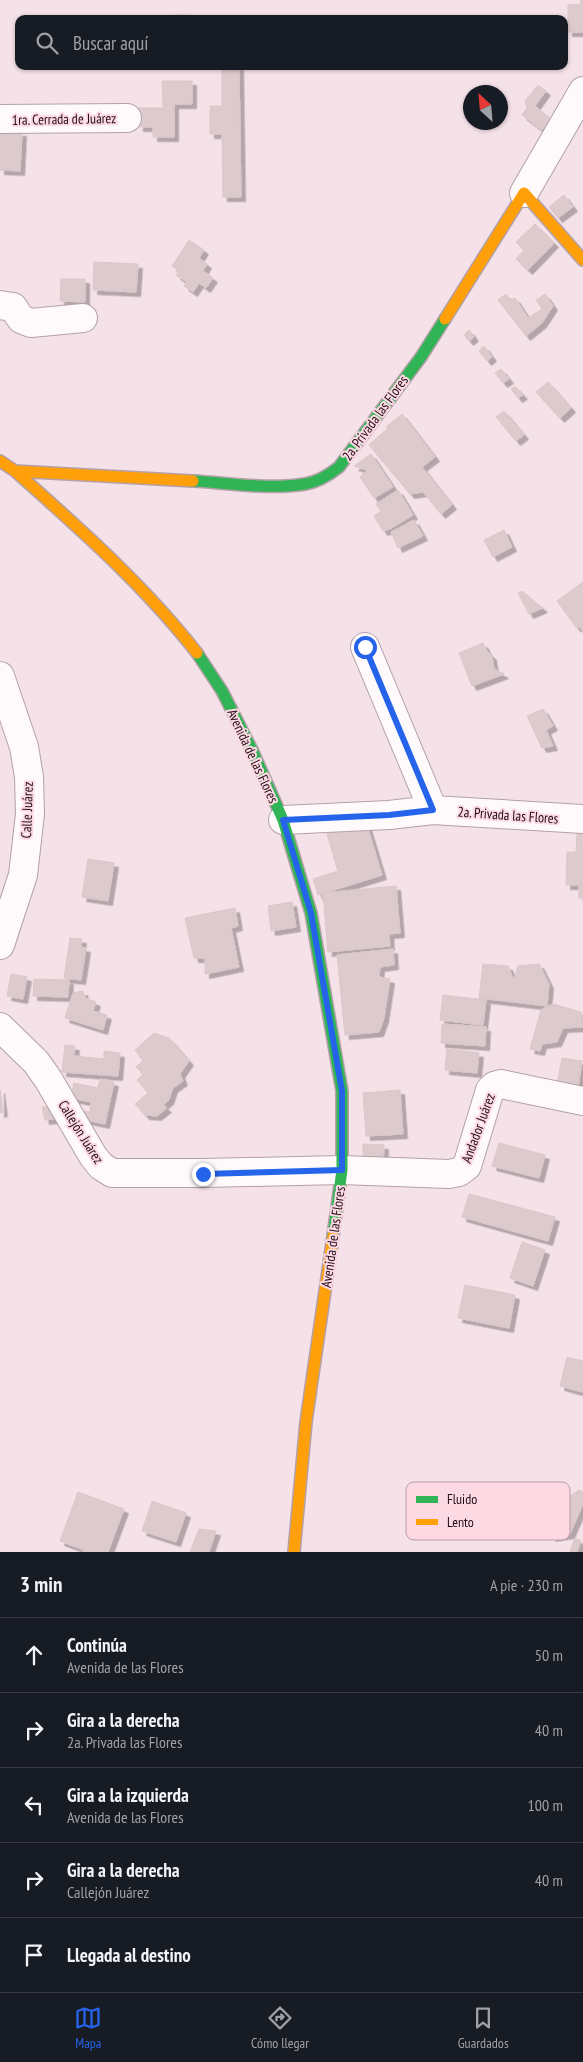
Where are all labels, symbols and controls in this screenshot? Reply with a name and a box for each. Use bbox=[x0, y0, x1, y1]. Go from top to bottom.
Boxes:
search box bbox=[15, 15, 568, 70]
icon: search bbox=[33, 29, 61, 57]
text: Buscar aquí bbox=[73, 31, 148, 55]
north arrow bbox=[463, 85, 508, 130]
street label: 1ra. Cerrada de Juárez bbox=[12, 109, 116, 129]
street label: 2a. Privada las Flores bbox=[338, 372, 412, 464]
route start bbox=[354, 636, 377, 659]
street label: Avenida de las Flores bbox=[223, 706, 283, 806]
street label: Calle Juárez bbox=[17, 781, 37, 839]
street label: 2a. Privada las Flores bbox=[457, 803, 559, 828]
street label: Andador Juárez bbox=[457, 1091, 499, 1165]
street label: Callejón Juárez bbox=[54, 1097, 108, 1167]
route end bbox=[192, 1163, 215, 1186]
street label: Avenida de las Flores bbox=[317, 1185, 349, 1289]
legend bbox=[406, 1482, 570, 1540]
text: Fluido bbox=[447, 1490, 477, 1508]
text: Lento bbox=[447, 1513, 474, 1531]
text: 3 min bbox=[20, 1571, 62, 1598]
text: A pie · 230 m bbox=[490, 1575, 563, 1595]
text: Continúa bbox=[67, 1633, 127, 1657]
icon: ahead bbox=[20, 1641, 48, 1669]
text: 50 m bbox=[535, 1645, 563, 1665]
text: Avenida de las Flores bbox=[67, 1657, 184, 1677]
text: Gira a la derecha bbox=[67, 1708, 180, 1732]
icon: right bbox=[20, 1716, 48, 1744]
text: 40 m bbox=[535, 1720, 563, 1740]
text: 2a. Privada las Flores bbox=[67, 1732, 182, 1752]
text: Gira a la izquierda bbox=[67, 1783, 189, 1807]
icon: left bbox=[20, 1791, 48, 1819]
text: 100 m bbox=[528, 1795, 563, 1815]
text: Avenida de las Flores bbox=[67, 1807, 184, 1827]
text: Gira a la derecha bbox=[67, 1858, 180, 1882]
icon: right bbox=[20, 1866, 48, 1894]
text: 40 m bbox=[535, 1870, 563, 1890]
text: Callejón Juárez bbox=[67, 1882, 149, 1902]
icon: arrive bbox=[20, 1941, 48, 1969]
text: Llegada al destino bbox=[67, 1943, 191, 1967]
tab: Mapa bbox=[74, 2004, 102, 2052]
tab: Cómo llegar bbox=[251, 2004, 309, 2052]
tab: Guardados bbox=[458, 2004, 509, 2052]

